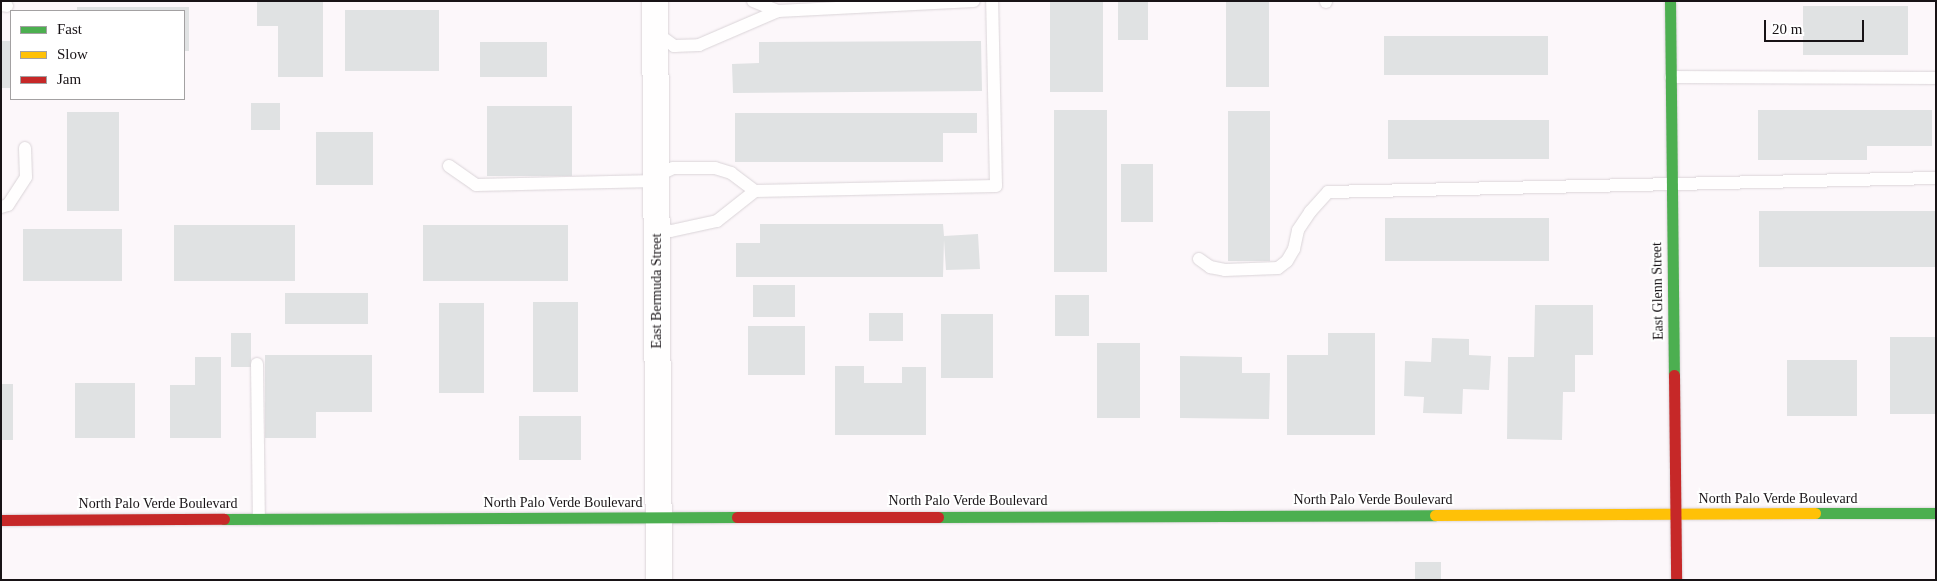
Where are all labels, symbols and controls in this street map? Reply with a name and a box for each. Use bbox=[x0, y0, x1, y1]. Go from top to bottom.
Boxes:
legend bbox=[10, 10, 185, 100]
scale bar bbox=[1767, 10, 1867, 42]
text: Fast bbox=[57, 21, 82, 37]
text: 20 m bbox=[1772, 21, 1802, 37]
text: Slow bbox=[57, 46, 88, 62]
text: Jam bbox=[57, 71, 81, 87]
street label: East Bermuda Street bbox=[649, 233, 665, 349]
street label: East Glenn Street bbox=[1649, 242, 1667, 340]
street label: North Palo Verde Boulevard bbox=[1698, 491, 1858, 507]
street label: North Palo Verde Boulevard bbox=[1293, 492, 1453, 508]
street label: North Palo Verde Boulevard bbox=[888, 493, 1048, 509]
street label: North Palo Verde Boulevard bbox=[483, 495, 643, 511]
street label: North Palo Verde Boulevard bbox=[78, 496, 238, 512]

